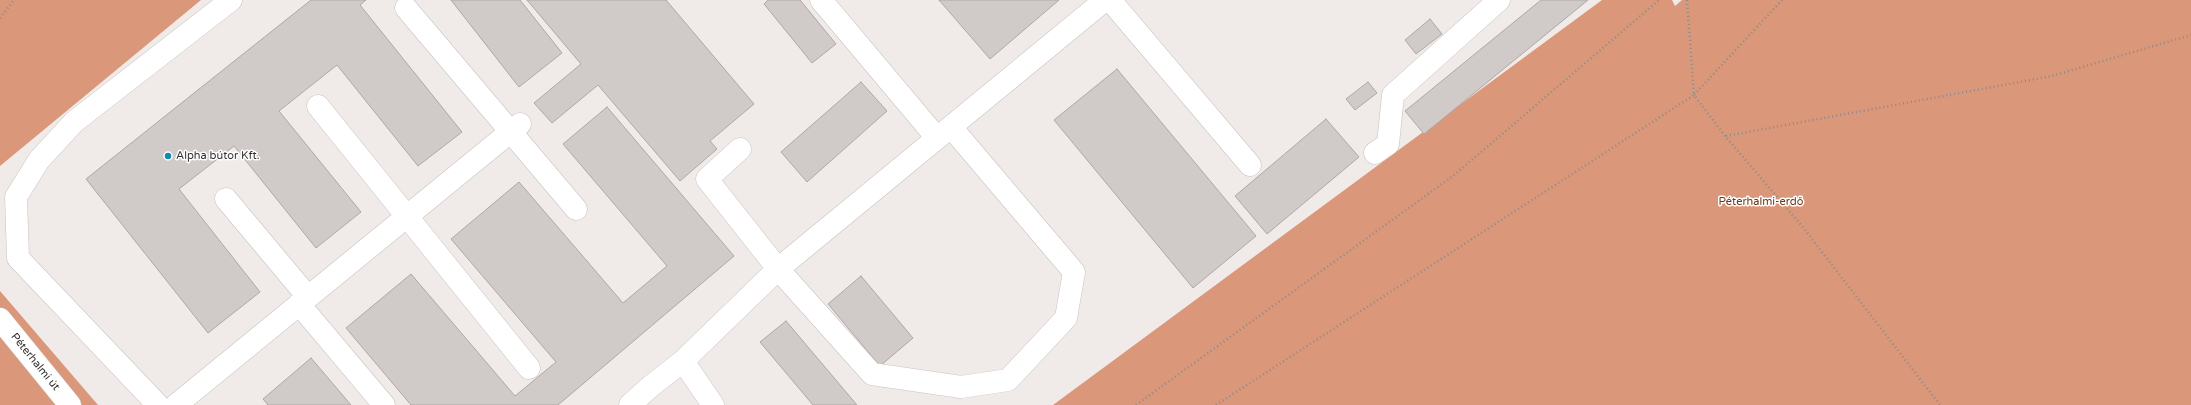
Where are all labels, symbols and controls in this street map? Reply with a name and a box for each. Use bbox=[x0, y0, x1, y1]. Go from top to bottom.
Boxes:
place label: Alpha bútor Kft. bbox=[176, 149, 260, 163]
marker: Alpha bútor Kft. bbox=[163, 151, 173, 161]
park label: Péterhalmi-erdő bbox=[1719, 195, 1803, 209]
street label: Péterhalmi út bbox=[8, 331, 62, 393]

